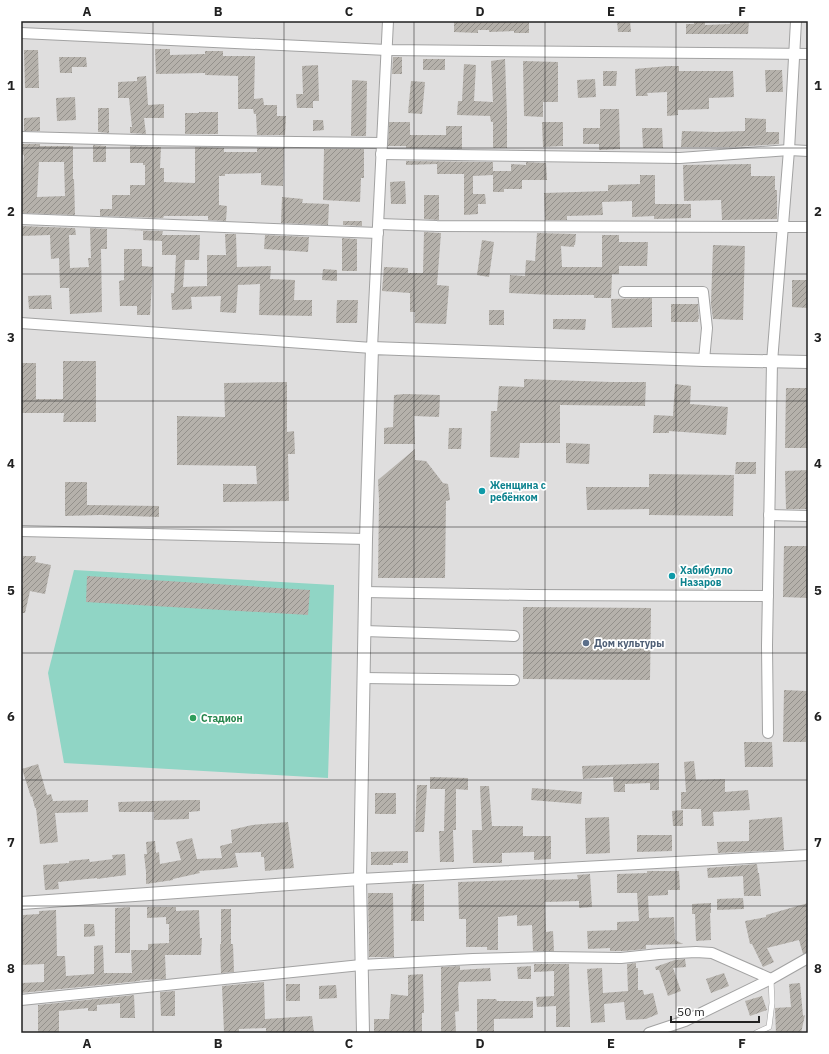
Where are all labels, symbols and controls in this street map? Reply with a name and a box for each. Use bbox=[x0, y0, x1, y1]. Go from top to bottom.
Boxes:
text: A bbox=[83, 3, 92, 20]
text: B bbox=[214, 3, 223, 20]
text: C bbox=[345, 3, 354, 20]
text: D bbox=[475, 3, 485, 20]
text: E bbox=[607, 3, 615, 20]
text: F bbox=[738, 3, 746, 20]
text: 1 bbox=[7, 77, 15, 94]
text: 1 bbox=[814, 77, 822, 94]
text: 2 bbox=[7, 203, 15, 220]
text: 2 bbox=[814, 203, 822, 220]
text: 3 bbox=[7, 329, 15, 346]
text: 3 bbox=[814, 329, 822, 346]
text: 4 bbox=[7, 455, 15, 472]
text: 4 bbox=[814, 455, 822, 472]
place label: Женщина с ребёнком bbox=[490, 479, 546, 504]
marker: Женщина с ребёнком bbox=[477, 486, 487, 496]
place label: Хабибулло Назаров bbox=[680, 564, 733, 589]
marker: Хабибулло Назаров bbox=[667, 571, 677, 581]
text: 5 bbox=[7, 582, 15, 599]
text: 5 bbox=[814, 582, 822, 599]
place label: Дом культуры bbox=[594, 637, 664, 650]
marker: Дом культуры bbox=[581, 638, 591, 648]
text: 6 bbox=[7, 708, 15, 725]
text: 6 bbox=[814, 708, 822, 725]
place label: Стадион bbox=[201, 712, 243, 725]
marker: Стадион bbox=[188, 713, 198, 723]
text: 7 bbox=[7, 834, 15, 851]
text: 7 bbox=[814, 834, 822, 851]
text: 8 bbox=[7, 960, 15, 977]
text: 8 bbox=[814, 960, 822, 977]
scale bar bbox=[671, 998, 759, 1024]
text: 50 m bbox=[677, 1004, 705, 1019]
text: A bbox=[83, 1035, 92, 1052]
text: B bbox=[214, 1035, 223, 1052]
text: C bbox=[345, 1035, 354, 1052]
text: D bbox=[475, 1035, 485, 1052]
text: E bbox=[607, 1035, 615, 1052]
text: F bbox=[738, 1035, 746, 1052]

